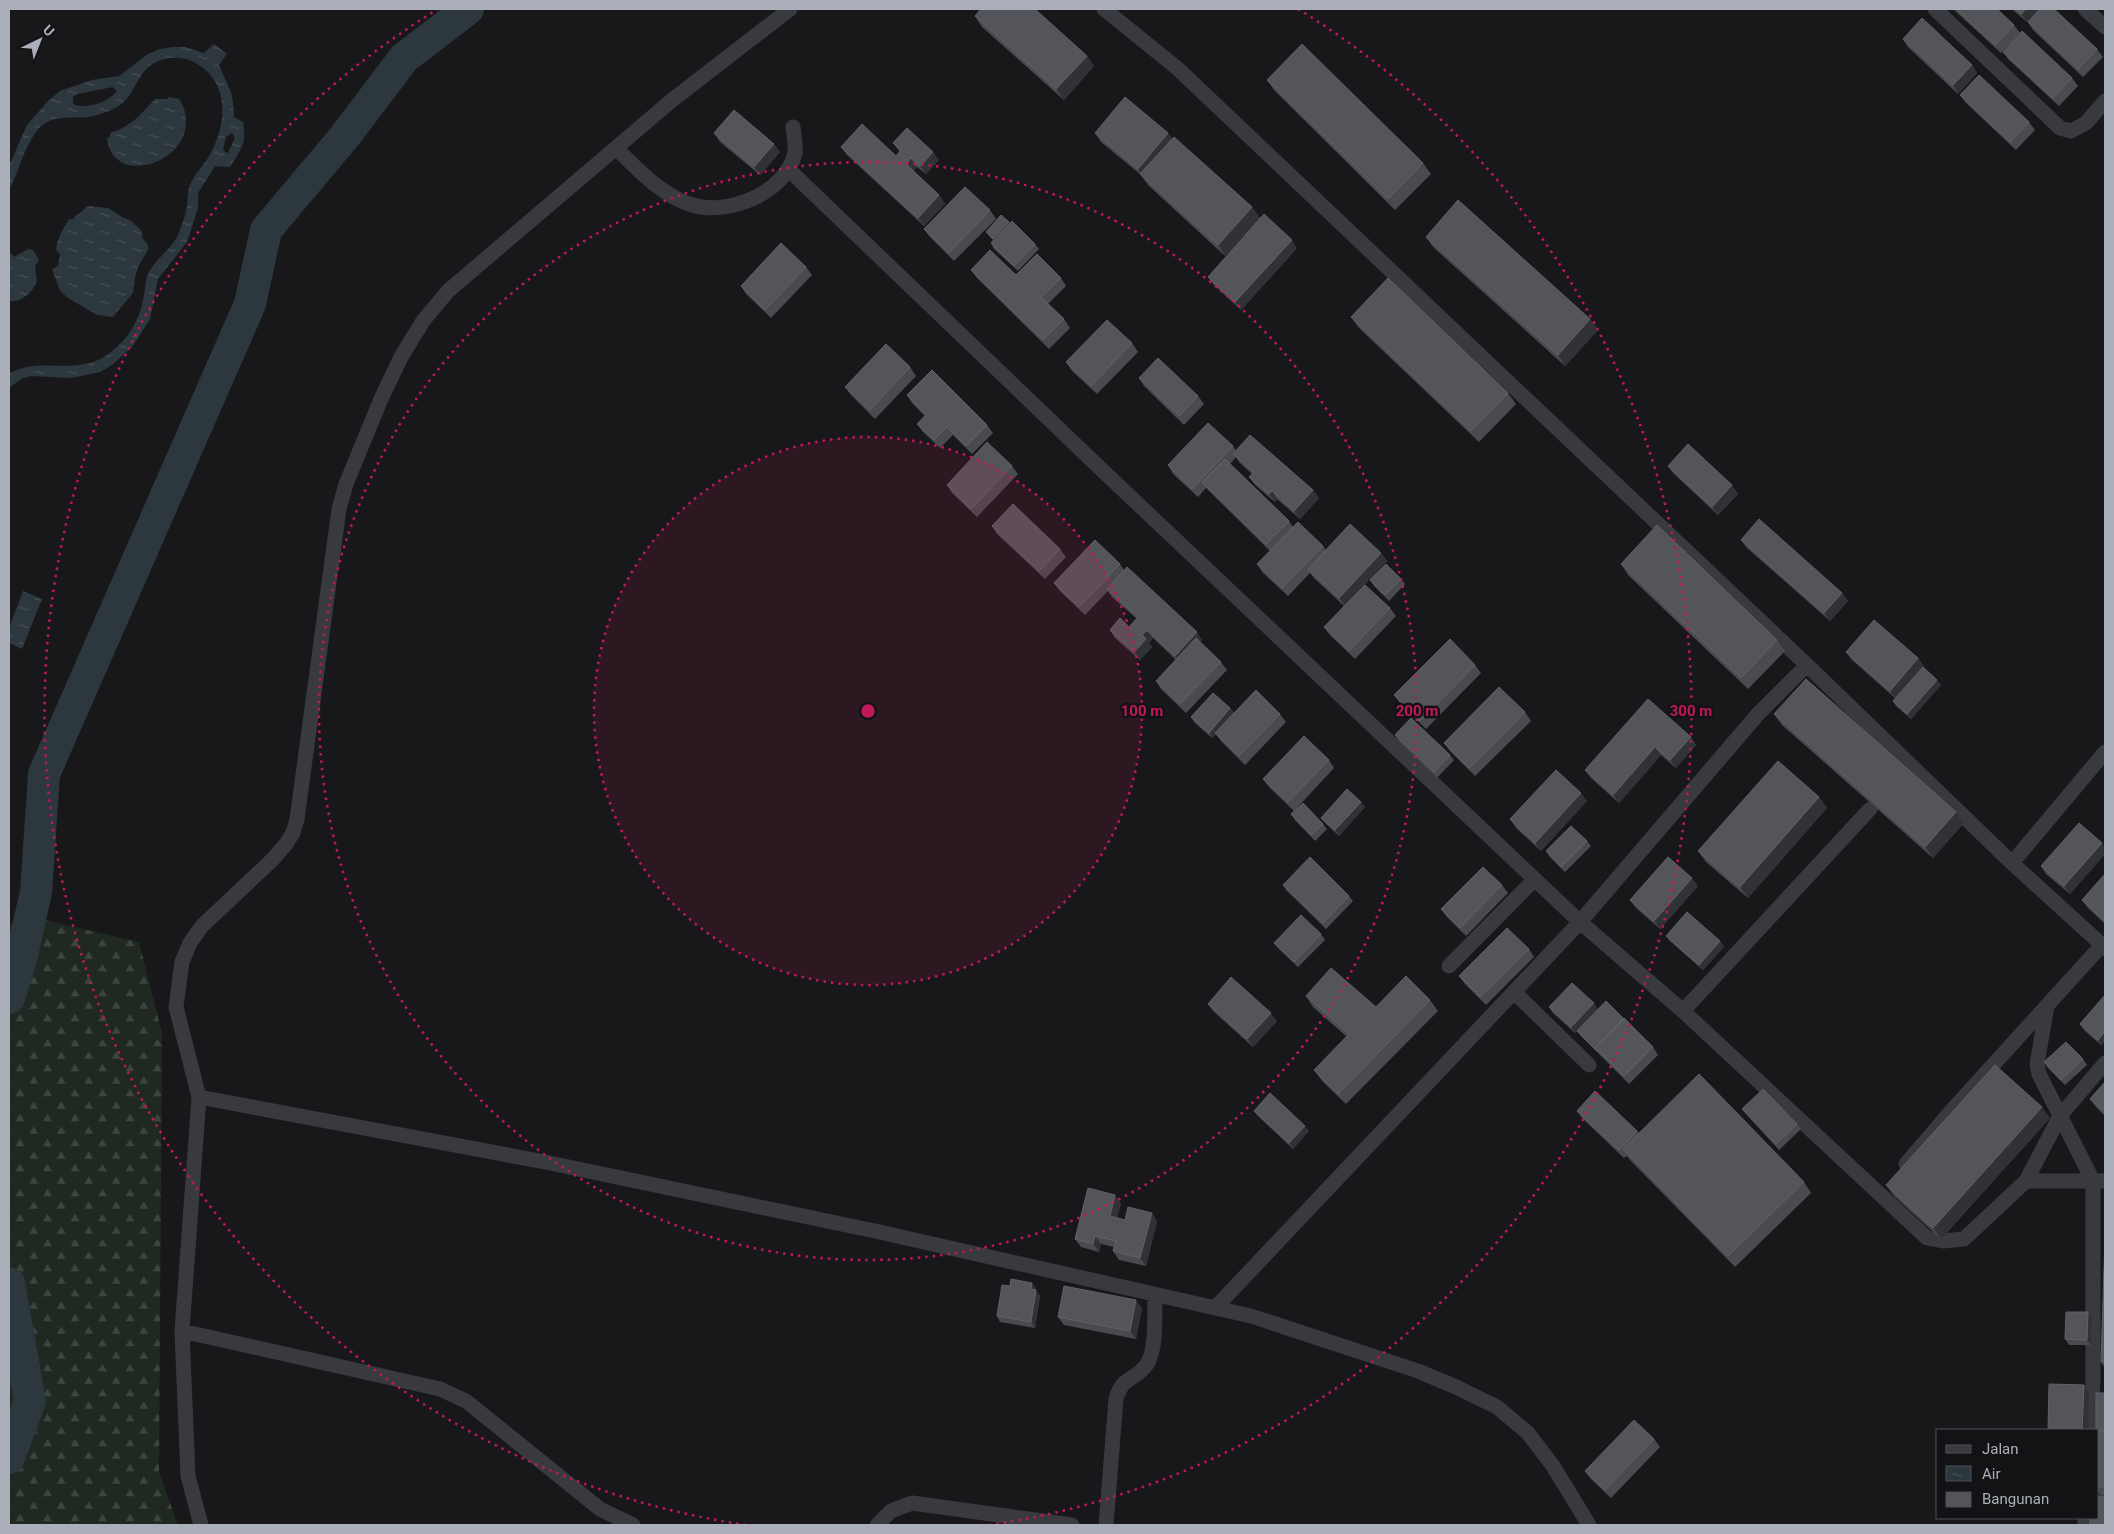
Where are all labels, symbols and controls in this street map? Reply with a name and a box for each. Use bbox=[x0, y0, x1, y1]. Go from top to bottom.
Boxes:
north arrow bbox=[15, 15, 65, 65]
text: U bbox=[40, 21, 58, 39]
centre of rings bbox=[859, 702, 877, 720]
text: 100 m bbox=[1121, 702, 1163, 720]
text: 200 m bbox=[1396, 702, 1438, 720]
text: 300 m bbox=[1670, 702, 1712, 720]
legend bbox=[1936, 1429, 2099, 1519]
text: Jalan bbox=[1982, 1440, 2019, 1458]
text: Air bbox=[1982, 1465, 2001, 1483]
text: Bangunan bbox=[1982, 1490, 2049, 1508]

